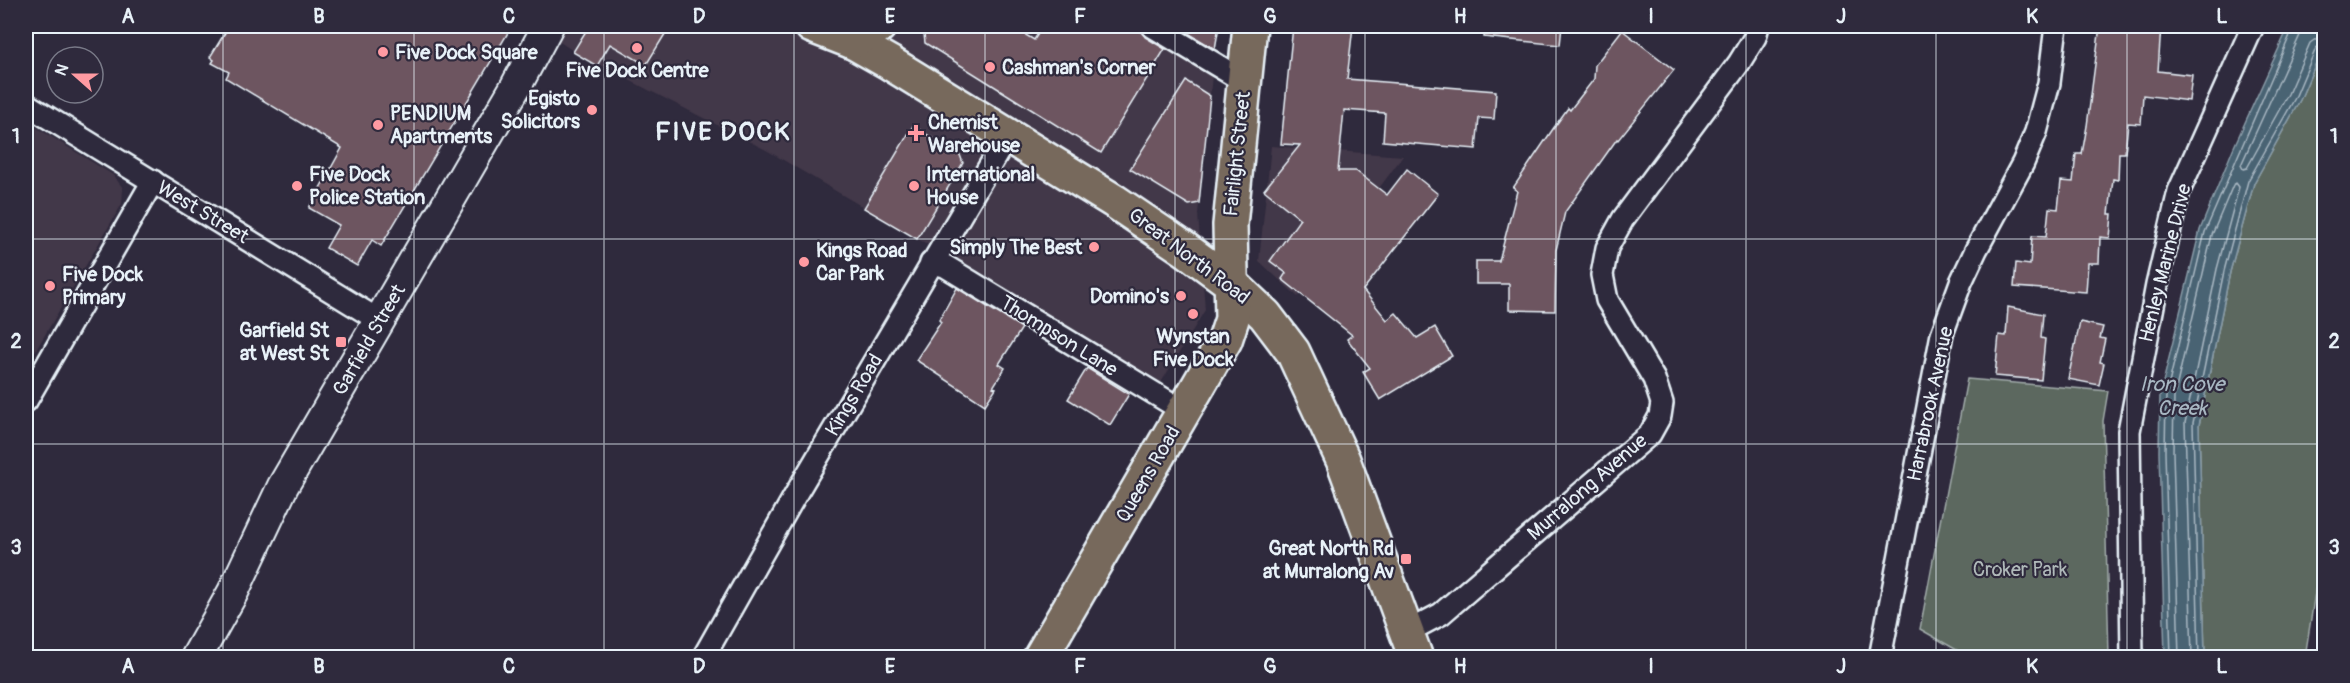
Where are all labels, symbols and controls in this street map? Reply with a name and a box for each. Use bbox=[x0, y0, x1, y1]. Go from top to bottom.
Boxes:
text: A bbox=[122, 4, 135, 29]
text: B bbox=[313, 4, 325, 29]
text: C bbox=[503, 4, 515, 29]
text: D bbox=[693, 4, 706, 29]
text: E bbox=[885, 4, 896, 29]
text: F bbox=[1074, 4, 1086, 29]
text: G bbox=[1263, 4, 1277, 29]
text: H bbox=[1454, 4, 1467, 29]
text: I bbox=[1648, 4, 1654, 29]
text: J bbox=[1836, 4, 1846, 29]
text: K bbox=[2026, 4, 2038, 29]
text: L bbox=[2216, 4, 2228, 29]
place label: Five Dock Square bbox=[395, 40, 539, 65]
marker: Five Dock Centre bbox=[630, 41, 644, 55]
north arrow bbox=[45, 45, 105, 105]
marker: Five Dock Square bbox=[376, 45, 390, 59]
place label: Cashman's Corner bbox=[1002, 55, 1156, 80]
place label: Five Dock Centre bbox=[565, 58, 710, 83]
marker: Cashman's Corner bbox=[983, 60, 997, 74]
text: N bbox=[51, 61, 73, 79]
place label: Egisto Solicitors bbox=[501, 86, 580, 134]
street label: Fairlight Street bbox=[1218, 89, 1256, 218]
place label: PENDIUM Apartments bbox=[390, 101, 492, 149]
marker: Egisto Solicitors bbox=[585, 103, 599, 117]
place label: Chemist Warehouse bbox=[928, 110, 1021, 158]
district label: FIVE DOCK bbox=[655, 116, 791, 148]
marker: PENDIUM Apartments bbox=[371, 118, 385, 132]
text: 1 bbox=[12, 124, 20, 149]
text: 1 bbox=[2330, 124, 2338, 149]
marker: Chemist Warehouse bbox=[909, 126, 923, 140]
place label: Five Dock Police Station bbox=[309, 162, 425, 210]
place label: International House bbox=[926, 162, 1035, 210]
street label: West Street bbox=[153, 175, 254, 250]
marker: Five Dock Police Station bbox=[290, 179, 304, 193]
marker: International House bbox=[907, 179, 921, 193]
street label: Henley Marine Drive bbox=[2133, 181, 2197, 345]
street label: Great North Road bbox=[1123, 202, 1255, 310]
place label: Simply The Best bbox=[950, 235, 1083, 260]
place label: Kings Road Car Park bbox=[816, 238, 908, 286]
marker: Simply The Best bbox=[1087, 240, 1101, 254]
marker: Kings Road Car Park bbox=[797, 255, 811, 269]
place label: Five Dock Primary bbox=[62, 262, 144, 310]
marker: Five Dock Primary bbox=[43, 279, 57, 293]
street label: Garfield Street bbox=[327, 279, 411, 400]
place label: Domino's bbox=[1090, 284, 1169, 309]
marker: Domino's bbox=[1174, 289, 1188, 303]
street label: Thompson Lane bbox=[996, 290, 1123, 382]
marker: Wynstan Five Dock bbox=[1186, 307, 1200, 321]
place label: Garfield St at West St bbox=[239, 318, 330, 366]
place label: Wynstan Five Dock bbox=[1152, 324, 1234, 372]
street label: Harrabrook Avenue bbox=[1901, 324, 1959, 484]
text: 2 bbox=[10, 329, 22, 354]
text: 2 bbox=[2328, 329, 2340, 354]
marker: Garfield St at West St bbox=[334, 335, 348, 349]
street label: Kings Road bbox=[820, 349, 888, 441]
water label: Iron Cove Creek bbox=[2140, 371, 2227, 422]
street label: Queens Road bbox=[1110, 421, 1186, 527]
street label: Murralong Avenue bbox=[1522, 428, 1652, 546]
text: 3 bbox=[10, 535, 22, 560]
text: 3 bbox=[2328, 535, 2340, 560]
place label: Great North Rd at Murralong Av bbox=[1263, 536, 1394, 584]
marker: Great North Rd at Murralong Av bbox=[1399, 552, 1413, 566]
park label: Croker Park bbox=[1973, 557, 2068, 582]
text: A bbox=[122, 654, 135, 679]
text: B bbox=[313, 654, 325, 679]
text: C bbox=[503, 654, 515, 679]
text: D bbox=[693, 654, 706, 679]
text: E bbox=[885, 654, 896, 679]
text: F bbox=[1074, 654, 1086, 679]
text: G bbox=[1263, 654, 1277, 679]
text: H bbox=[1454, 654, 1467, 679]
text: I bbox=[1648, 654, 1654, 679]
text: J bbox=[1836, 654, 1846, 679]
text: K bbox=[2026, 654, 2038, 679]
text: L bbox=[2216, 654, 2228, 679]

